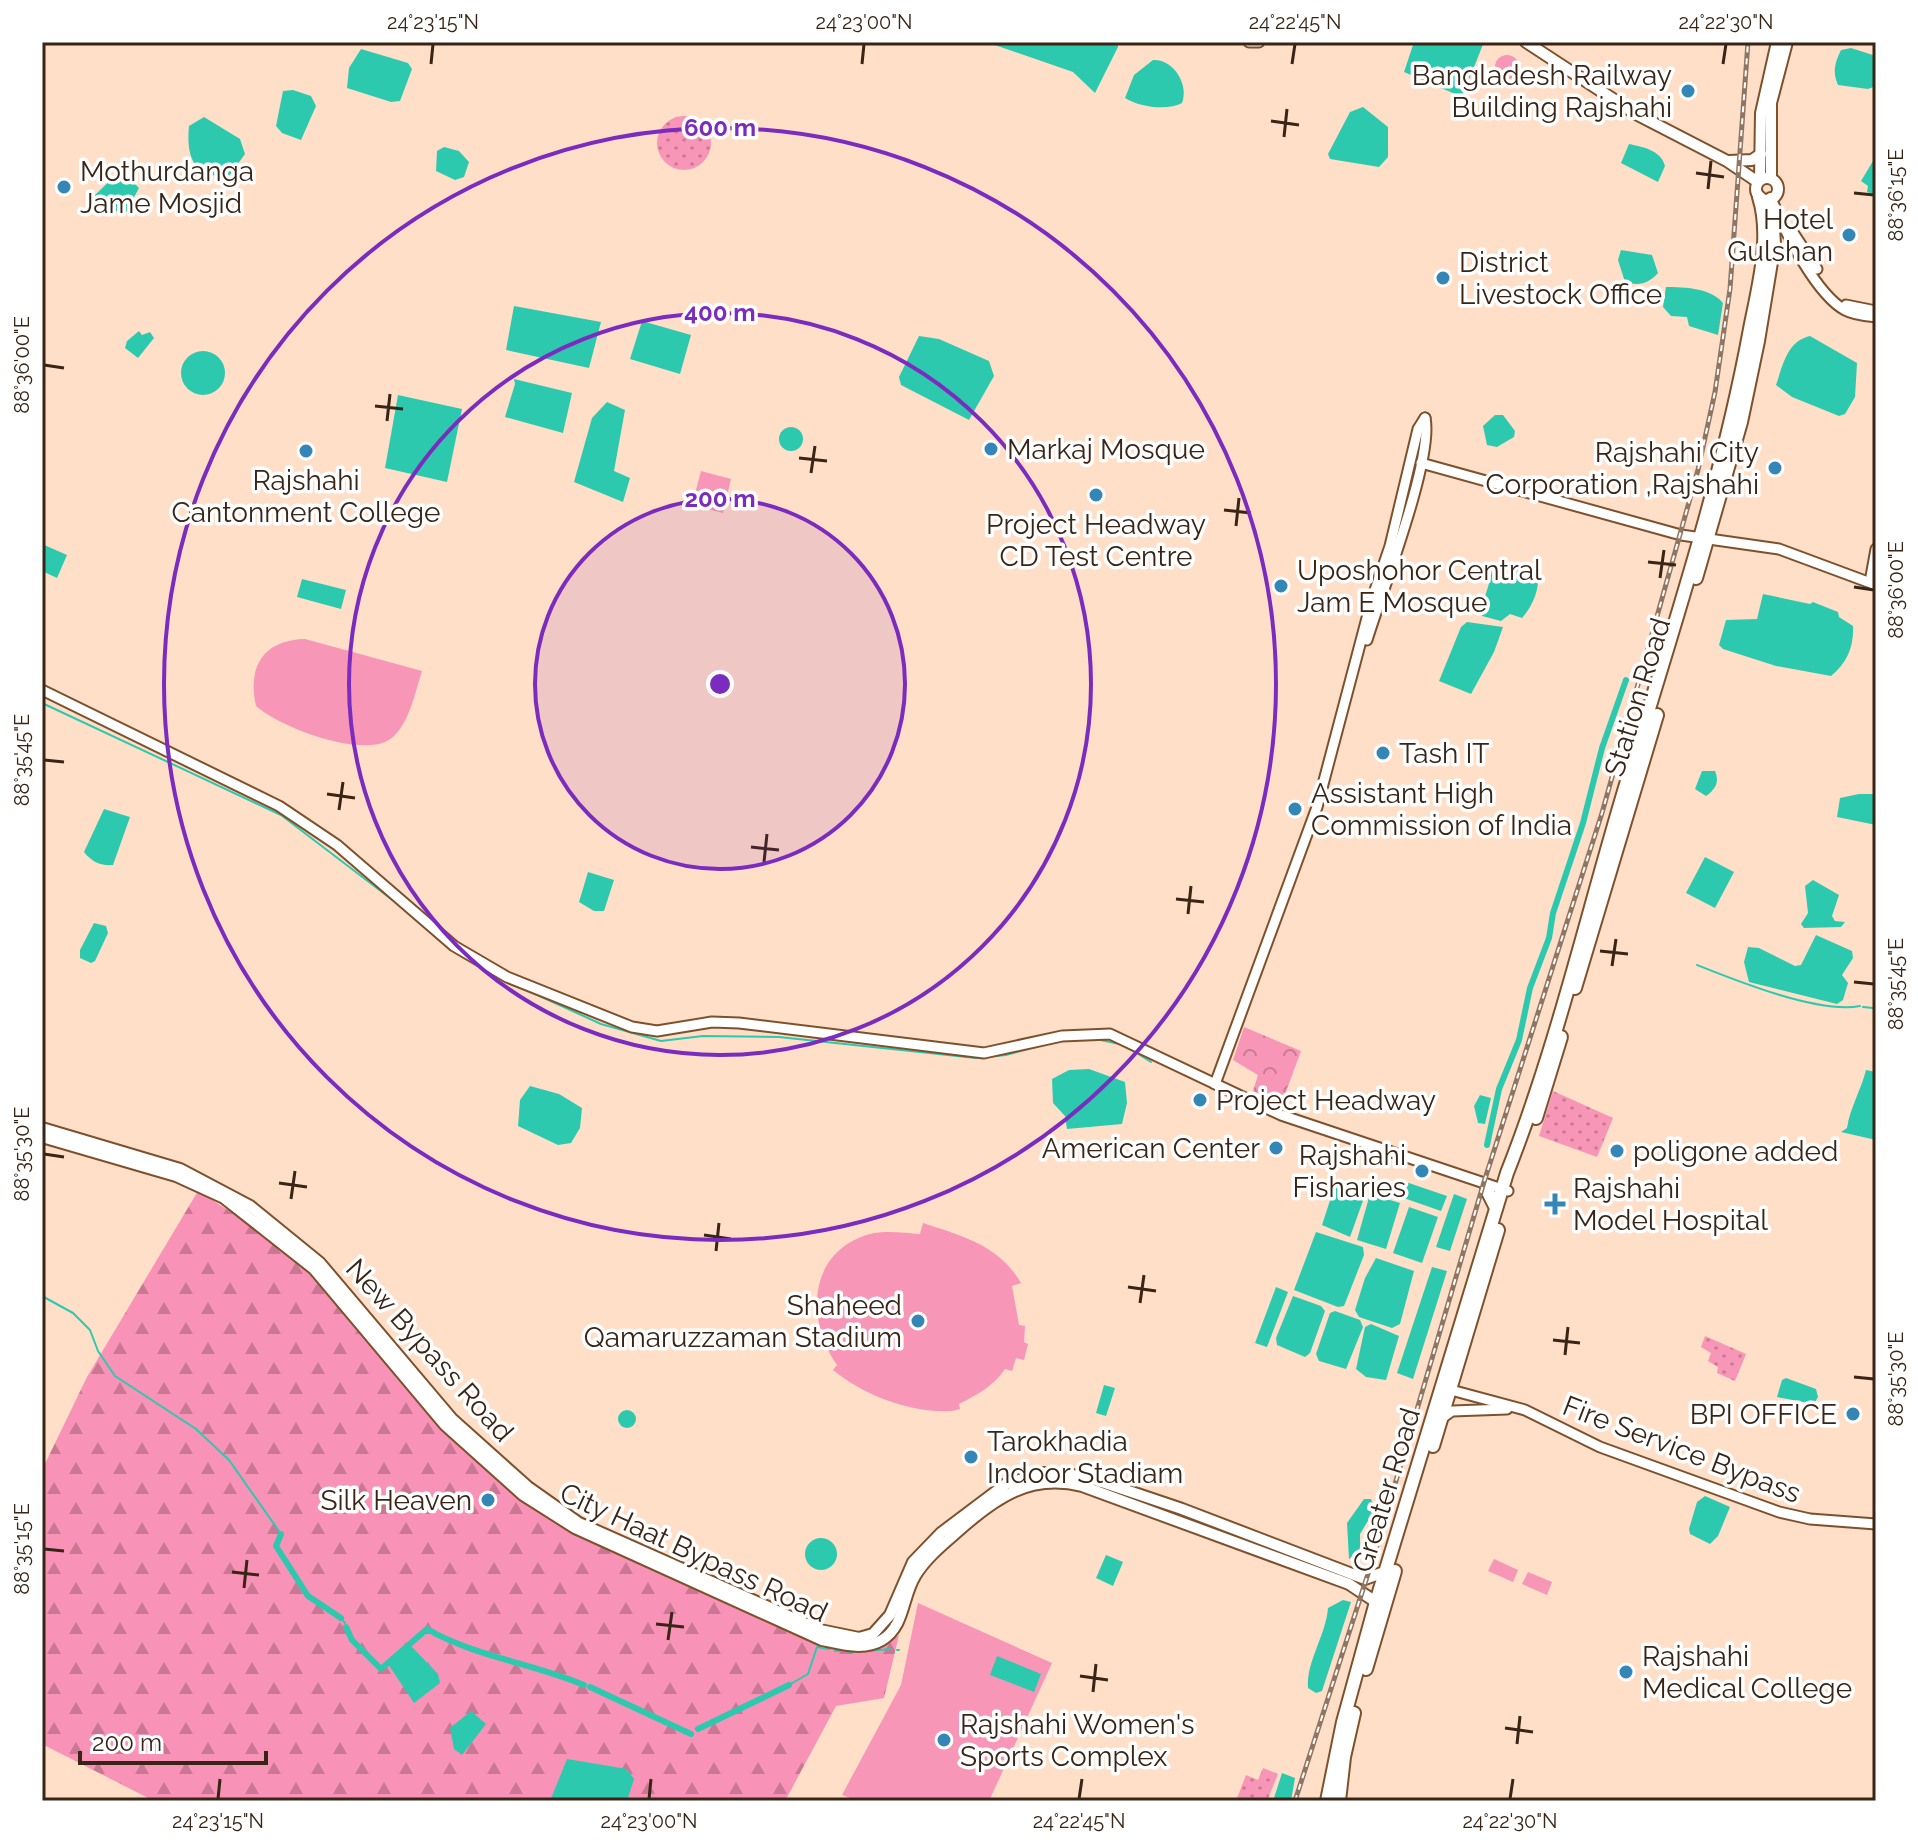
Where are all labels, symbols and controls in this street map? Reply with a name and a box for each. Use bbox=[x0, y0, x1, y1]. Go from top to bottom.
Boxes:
text: 24°23'15"N bbox=[387, 10, 479, 34]
text: 24°23'00"N bbox=[816, 10, 912, 34]
text: 24°22'45"N bbox=[1249, 10, 1341, 34]
text: 24°22'30"N bbox=[1678, 10, 1774, 34]
place label: Bangladesh Railway Building Rajshahi bbox=[1412, 59, 1672, 124]
marker: Bangladesh Railway Building Rajshahi bbox=[1679, 82, 1697, 100]
text: 600 m bbox=[684, 113, 756, 142]
text: 88°36'15"E bbox=[1884, 149, 1908, 241]
place label: Mothurdanga Jame Mosjid bbox=[80, 155, 254, 220]
marker: Mothurdanga Jame Mosjid bbox=[55, 178, 73, 196]
place label: Hotel Gulshan bbox=[1727, 203, 1833, 268]
marker: Hotel Gulshan bbox=[1840, 226, 1858, 244]
place label: District Livestock Office bbox=[1459, 246, 1662, 311]
marker: District Livestock Office bbox=[1434, 269, 1452, 287]
text: 400 m bbox=[684, 298, 756, 327]
text: 88°36'00"E bbox=[10, 316, 34, 414]
place label: Markaj Mosque bbox=[1007, 433, 1205, 466]
place label: Rajshahi City Corporation ,Rajshahi bbox=[1485, 436, 1759, 501]
marker: Markaj Mosque bbox=[982, 440, 1000, 458]
marker: Rajshahi Cantonment College bbox=[297, 442, 315, 460]
marker: Rajshahi City Corporation ,Rajshahi bbox=[1766, 459, 1784, 477]
place label: Rajshahi Cantonment College bbox=[172, 464, 440, 529]
text: 200 m bbox=[684, 484, 756, 513]
marker: Project Headway CD Test Centre bbox=[1087, 486, 1105, 504]
place label: Project Headway CD Test Centre bbox=[986, 508, 1206, 573]
text: 88°36'00"E bbox=[1884, 541, 1908, 639]
place label: Uposhohor Central Jam E Mosque bbox=[1297, 554, 1542, 619]
marker: Uposhohor Central Jam E Mosque bbox=[1272, 577, 1290, 595]
street label: Station Road bbox=[1598, 614, 1677, 780]
centre of rings bbox=[706, 670, 734, 698]
text: 88°35'45"E bbox=[10, 714, 34, 806]
place label: Tash IT bbox=[1399, 737, 1489, 770]
marker: Tash IT bbox=[1374, 744, 1392, 762]
place label: Assistant High Commission of India bbox=[1311, 777, 1572, 842]
marker: Assistant High Commission of India bbox=[1286, 800, 1304, 818]
text: 88°35'45"E bbox=[1884, 938, 1908, 1030]
place label: Project Headway bbox=[1216, 1084, 1436, 1117]
marker: Project Headway bbox=[1191, 1091, 1209, 1109]
text: 88°35'30"E bbox=[10, 1107, 34, 1201]
place label: American Center bbox=[1042, 1132, 1260, 1165]
place label: poligone added bbox=[1633, 1135, 1838, 1168]
marker: American Center bbox=[1267, 1139, 1285, 1157]
place label: Rajshahi Fisharies bbox=[1292, 1139, 1406, 1204]
marker: poligone added bbox=[1608, 1142, 1626, 1160]
marker: Rajshahi Fisharies bbox=[1413, 1162, 1431, 1180]
place label: Rajshahi Model Hospital bbox=[1573, 1172, 1768, 1237]
marker: Rajshahi Model Hospital bbox=[1544, 1193, 1566, 1215]
street label: New Bypass Road bbox=[339, 1252, 520, 1448]
place label: Shaheed Qamaruzzaman Stadium bbox=[584, 1289, 902, 1354]
marker: Shaheed Qamaruzzaman Stadium bbox=[909, 1312, 927, 1330]
text: 88°35'30"E bbox=[1884, 1332, 1908, 1426]
street label: Fire Service Bypass bbox=[1558, 1389, 1805, 1510]
place label: BPI OFFICE bbox=[1690, 1398, 1837, 1431]
street label: Greater Road bbox=[1346, 1404, 1427, 1576]
marker: BPI OFFICE bbox=[1844, 1405, 1862, 1423]
place label: Tarokhadia Indoor Stadiam bbox=[987, 1425, 1183, 1490]
marker: Tarokhadia Indoor Stadiam bbox=[962, 1448, 980, 1466]
street label: City Haat Bypass Road bbox=[555, 1476, 833, 1629]
place label: Silk Heaven bbox=[320, 1484, 472, 1517]
marker: Silk Heaven bbox=[479, 1491, 497, 1509]
text: 88°35'15"E bbox=[10, 1503, 34, 1595]
place label: Rajshahi Medical College bbox=[1642, 1640, 1852, 1705]
marker: Rajshahi Medical College bbox=[1617, 1663, 1635, 1681]
place label: Rajshahi Women's Sports Complex bbox=[960, 1708, 1194, 1773]
scale bar bbox=[80, 1715, 266, 1765]
text: 200 m bbox=[92, 1728, 162, 1757]
marker: Rajshahi Women's Sports Complex bbox=[935, 1731, 953, 1749]
text: 24°23'15"N bbox=[172, 1809, 264, 1833]
text: 24°23'00"N bbox=[601, 1809, 697, 1833]
text: 24°22'45"N bbox=[1033, 1809, 1125, 1833]
text: 24°22'30"N bbox=[1462, 1809, 1558, 1833]

